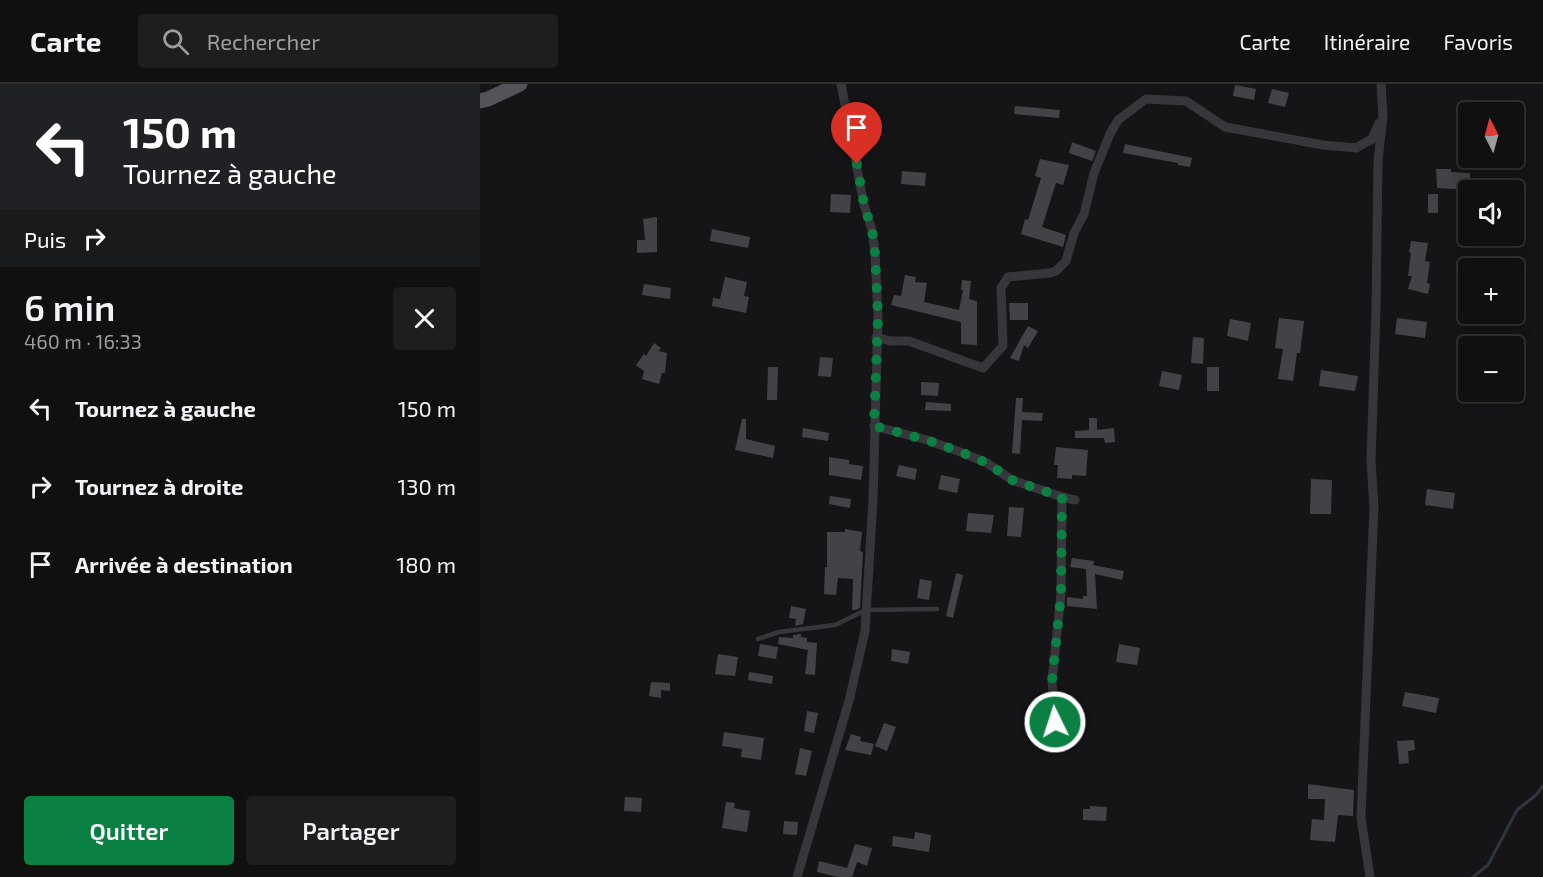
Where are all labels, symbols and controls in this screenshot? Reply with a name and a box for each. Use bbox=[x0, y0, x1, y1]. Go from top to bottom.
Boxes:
search box bbox=[138, 14, 558, 68]
text: Carte bbox=[30, 24, 102, 58]
icon: search bbox=[159, 25, 192, 58]
text: Rechercher bbox=[207, 28, 320, 54]
text: Carte bbox=[1239, 29, 1291, 54]
text: Itinéraire bbox=[1324, 29, 1410, 54]
text: Favoris bbox=[1443, 29, 1513, 54]
pin bbox=[831, 102, 882, 164]
north arrow bbox=[1458, 102, 1524, 168]
map controls bbox=[1458, 102, 1524, 402]
text: 150 m bbox=[123, 106, 237, 156]
icon: left bbox=[24, 108, 102, 186]
icon: arrive bbox=[840, 111, 873, 144]
text: Tournez à gauche bbox=[123, 157, 337, 189]
button: sound bbox=[1458, 180, 1524, 246]
icon: right bbox=[78, 222, 111, 255]
text: Puis bbox=[24, 226, 66, 252]
button: + bbox=[1458, 258, 1524, 324]
text: 6 min bbox=[24, 285, 115, 328]
button: close bbox=[393, 287, 456, 350]
text: 460 m · 16:33 bbox=[24, 329, 142, 353]
button: − bbox=[1458, 336, 1524, 402]
icon: left bbox=[24, 392, 57, 425]
text: Tournez à gauche bbox=[75, 395, 256, 421]
text: 150 m bbox=[398, 395, 456, 421]
icon: right bbox=[24, 470, 57, 503]
text: Tournez à droite bbox=[75, 473, 244, 499]
text: 130 m bbox=[398, 473, 456, 499]
icon: arrive bbox=[24, 548, 57, 581]
text: Arrivée à destination bbox=[75, 551, 293, 577]
text: 180 m bbox=[396, 551, 456, 577]
position arrow bbox=[1023, 690, 1087, 754]
button: Quitter bbox=[24, 796, 234, 865]
button: Partager bbox=[246, 796, 456, 865]

